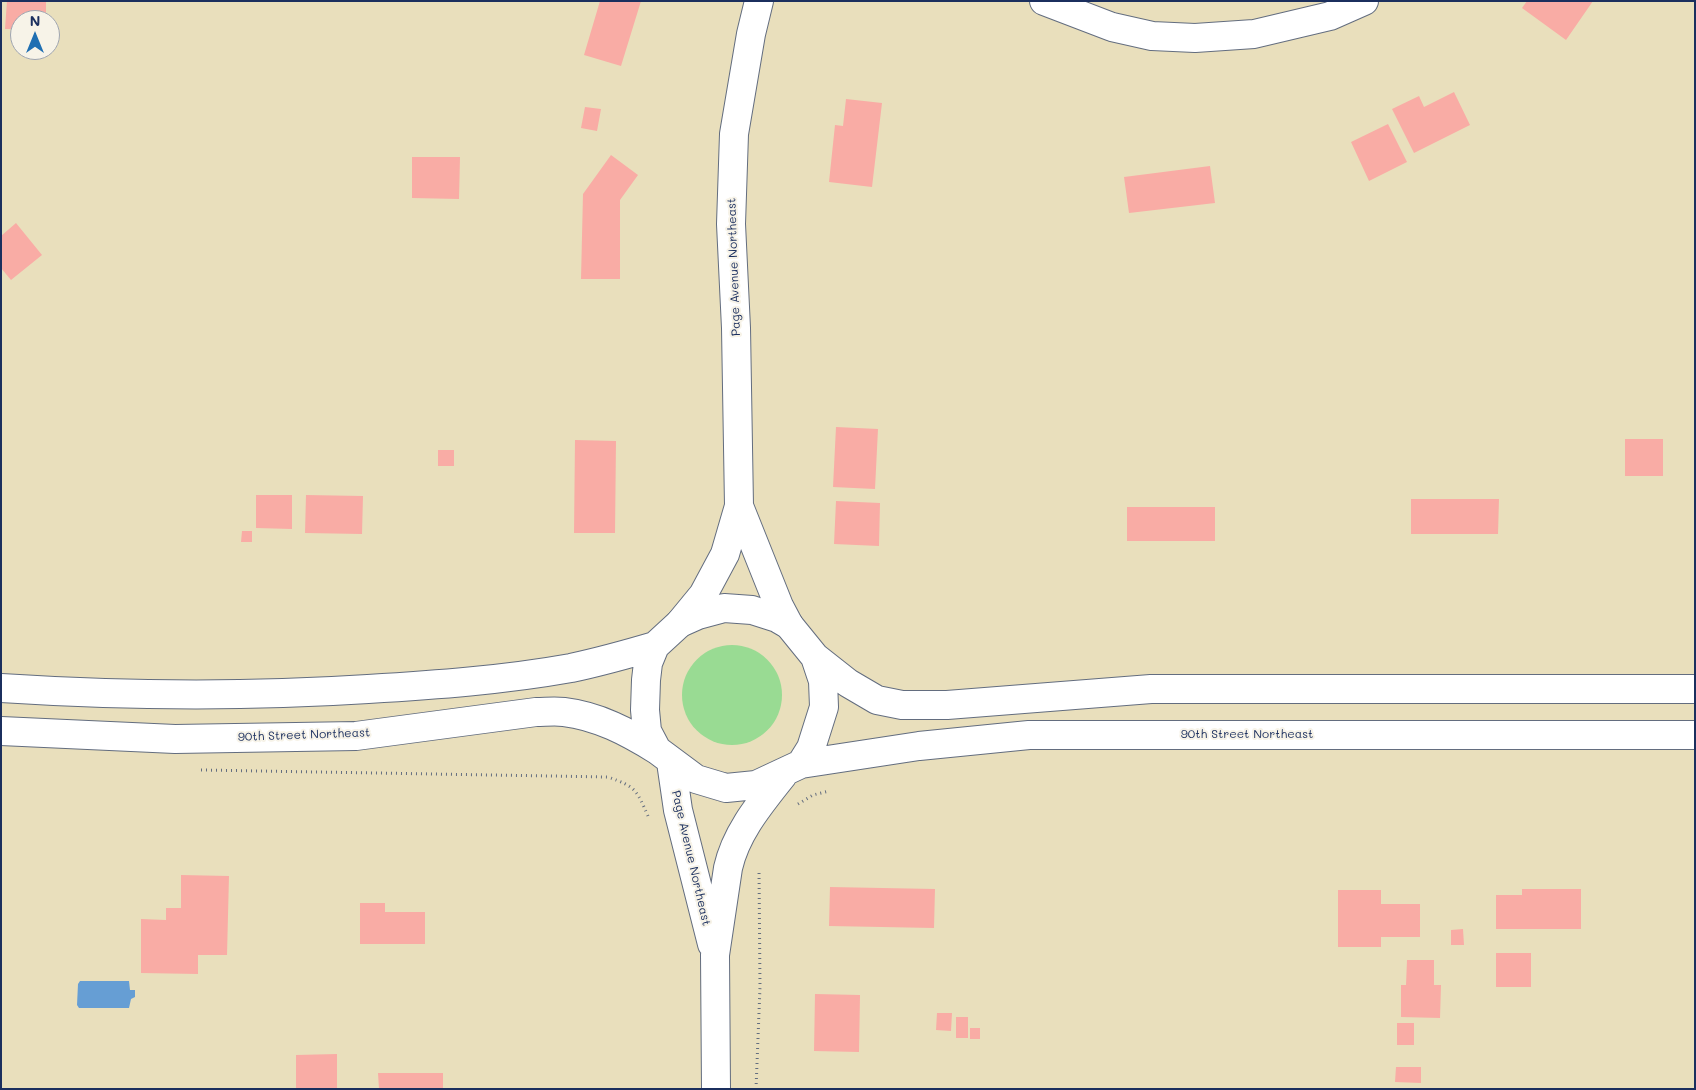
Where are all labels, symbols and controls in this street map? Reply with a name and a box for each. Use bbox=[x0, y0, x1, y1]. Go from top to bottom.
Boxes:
north arrow bbox=[10, 10, 60, 60]
text: N bbox=[30, 11, 40, 30]
street label: Page Avenue Northeast bbox=[724, 198, 744, 336]
street label: 90th Street Northeast bbox=[238, 725, 370, 745]
street label: 90th Street Northeast bbox=[1181, 727, 1313, 741]
street label: Page Avenue Northeast bbox=[668, 789, 714, 927]

